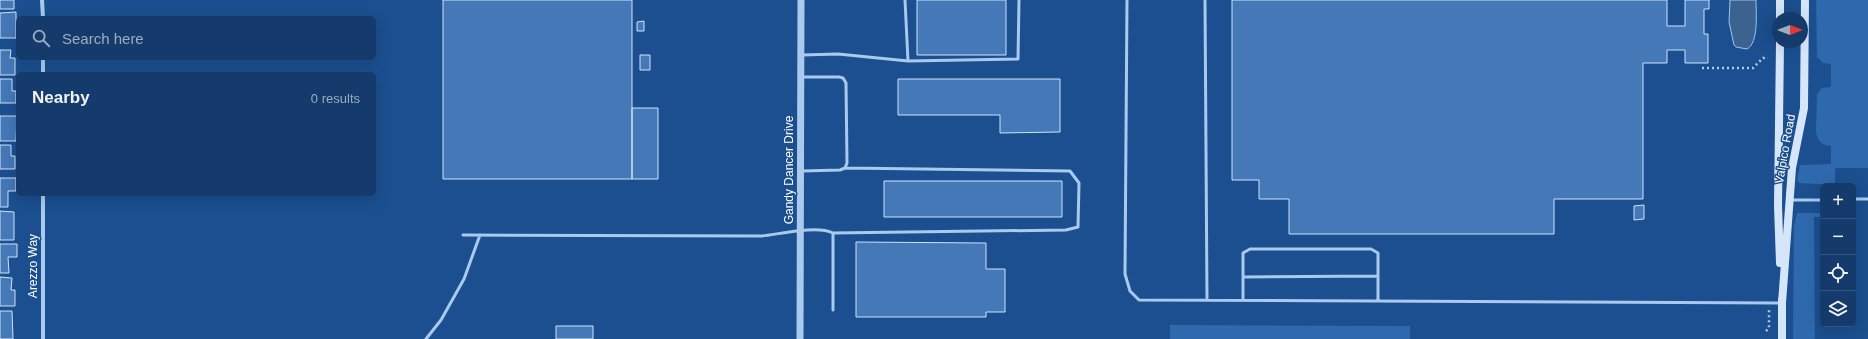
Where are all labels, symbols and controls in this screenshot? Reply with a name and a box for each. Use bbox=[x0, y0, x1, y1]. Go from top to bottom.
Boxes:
north arrow bbox=[1772, 12, 1808, 48]
search box bbox=[16, 16, 376, 60]
icon: search bbox=[30, 27, 52, 49]
text: Search here bbox=[62, 30, 144, 47]
text: Nearby bbox=[32, 88, 90, 107]
text: 0 results bbox=[311, 91, 360, 106]
street label: Valpico Road bbox=[1772, 113, 1798, 185]
street label: Gandy Dancer Drive bbox=[782, 115, 796, 224]
map controls bbox=[1820, 183, 1856, 327]
button: + bbox=[1820, 183, 1856, 219]
button: − bbox=[1820, 219, 1856, 255]
street label: Arezzo Way bbox=[26, 234, 40, 298]
button: locate bbox=[1820, 255, 1856, 291]
button: layers bbox=[1820, 291, 1856, 327]

